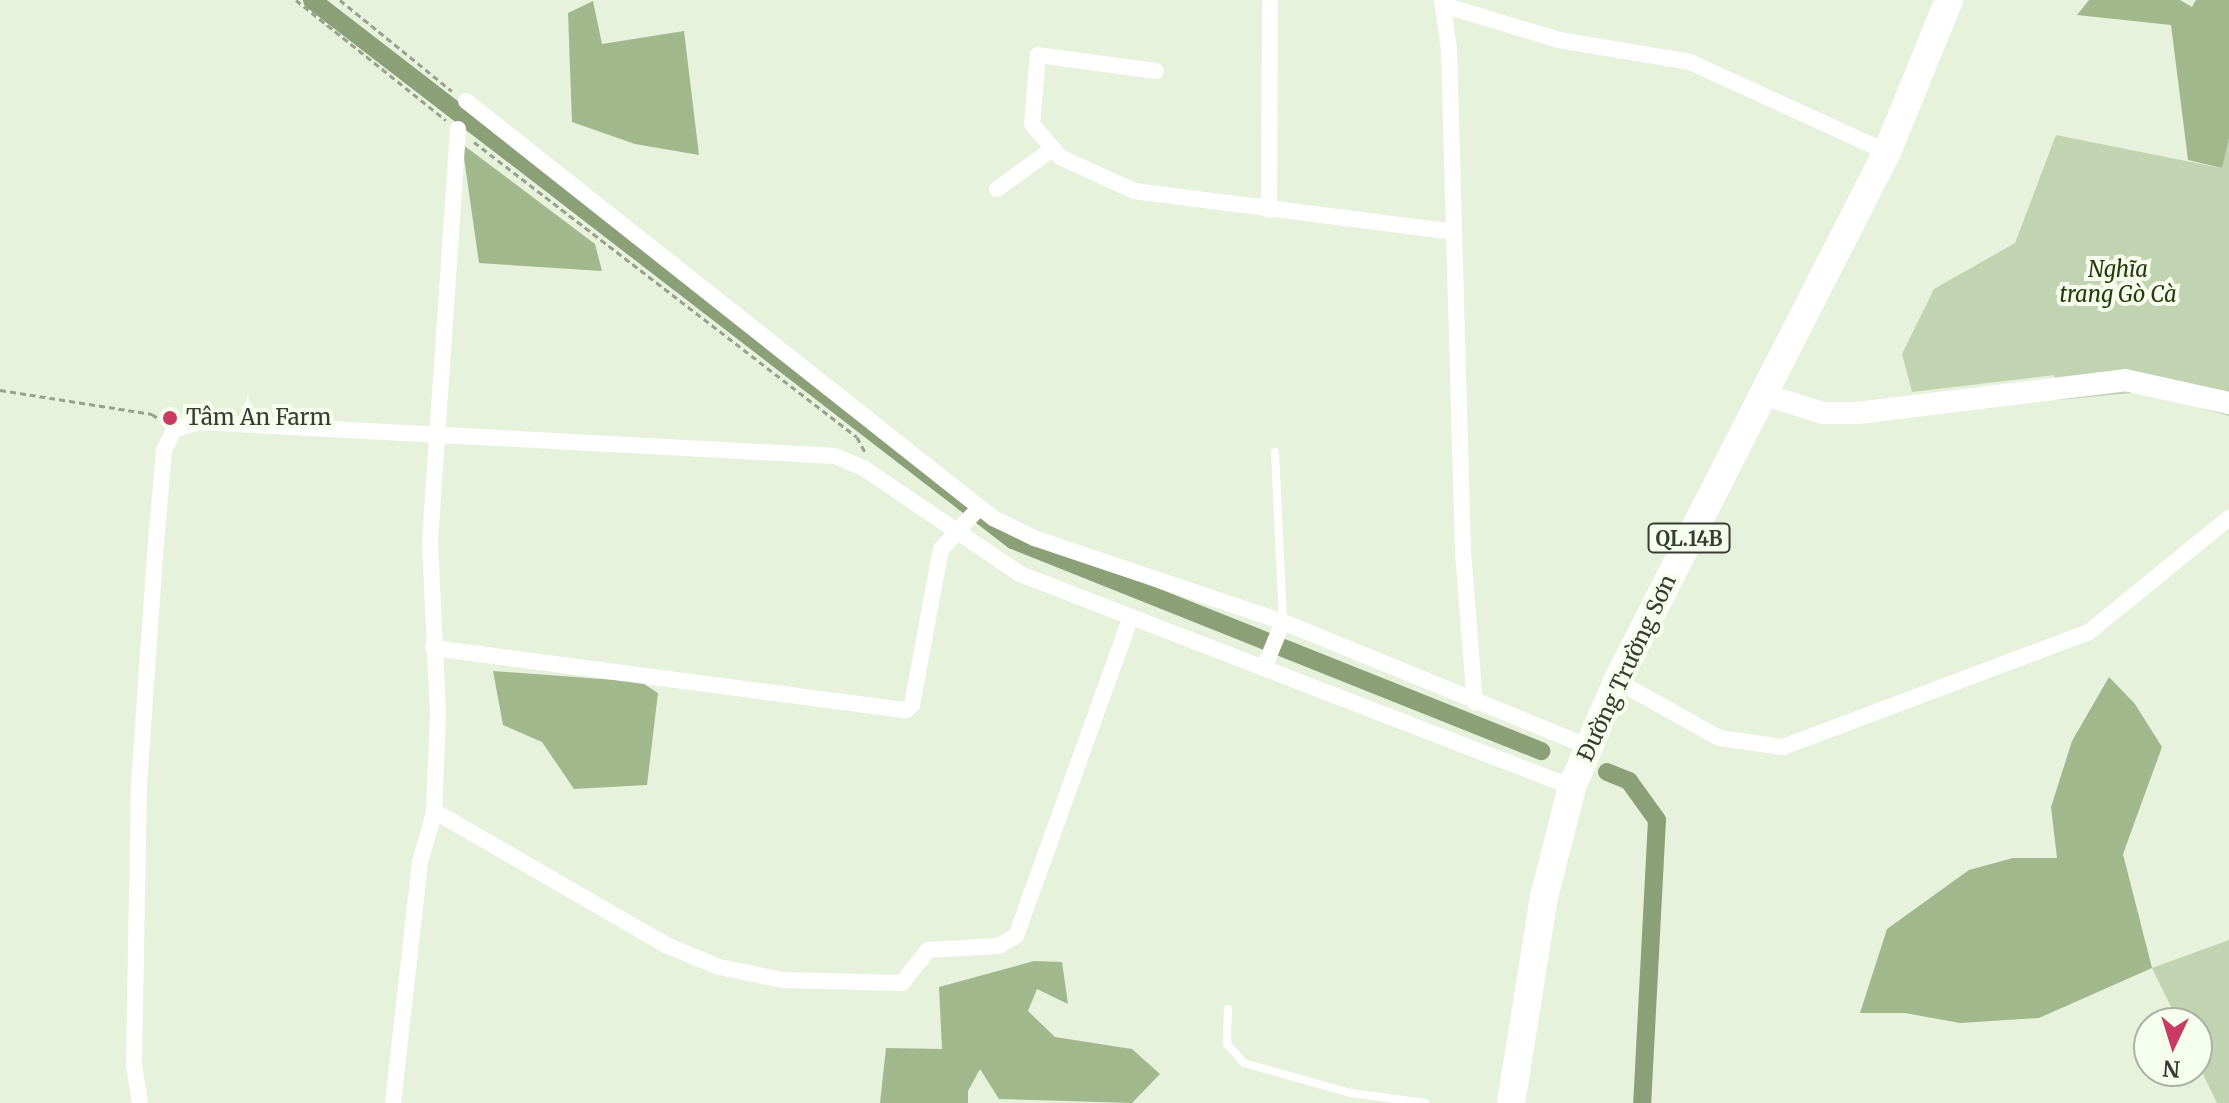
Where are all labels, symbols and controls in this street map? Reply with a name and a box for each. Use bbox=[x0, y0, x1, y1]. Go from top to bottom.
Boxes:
park label: Nghĩa trang Gò Cà bbox=[2059, 256, 2177, 308]
place label: Tâm An Farm bbox=[186, 405, 331, 431]
marker: Tâm An Farm bbox=[161, 409, 179, 427]
road number: QL.14B bbox=[1647, 522, 1731, 554]
street label: Đường Trường Sơn bbox=[1572, 571, 1682, 765]
north arrow bbox=[2133, 1007, 2213, 1087]
text: N bbox=[2162, 1054, 2181, 1084]

